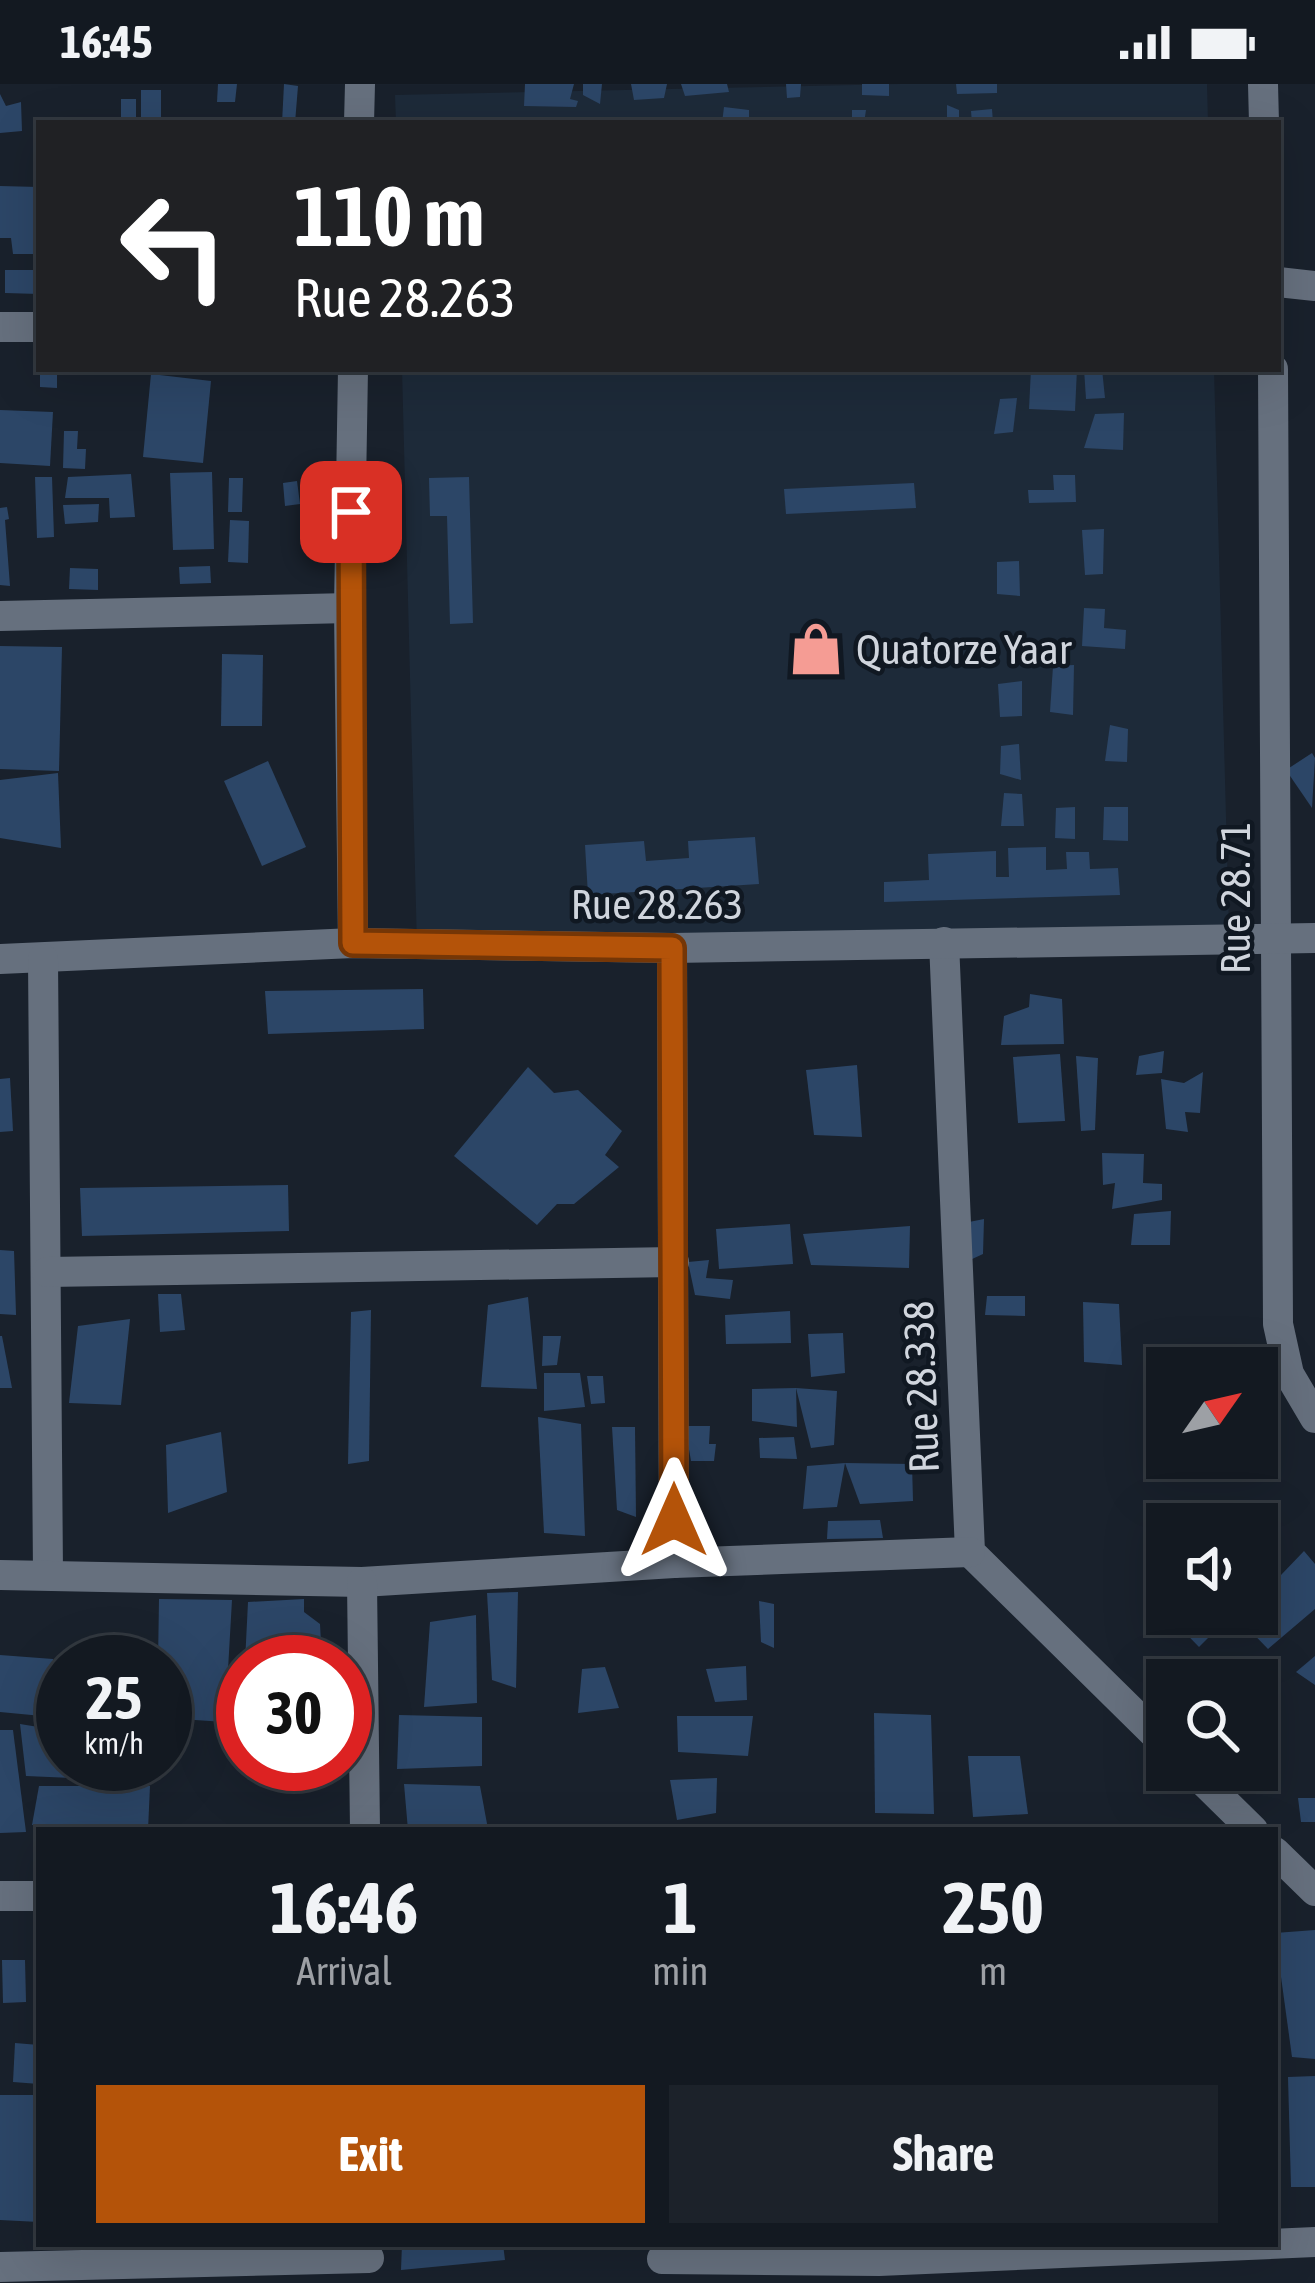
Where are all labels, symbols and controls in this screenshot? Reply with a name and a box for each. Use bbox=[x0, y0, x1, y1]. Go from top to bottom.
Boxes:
text: 16:45 bbox=[60, 16, 153, 68]
icon: left bbox=[96, 168, 252, 324]
text: 110 m bbox=[294, 168, 484, 264]
text: Rue 28.263 bbox=[294, 267, 516, 328]
pin bbox=[300, 461, 402, 563]
icon: arrive bbox=[318, 479, 384, 545]
shop icon: Quatorze Yaar bbox=[787, 620, 845, 678]
place label: Quatorze Yaar bbox=[856, 625, 1072, 673]
street label: Rue 28.71 bbox=[1211, 822, 1259, 974]
street label: Rue 28.263 bbox=[571, 880, 743, 928]
street label: Rue 28.338 bbox=[894, 1300, 948, 1474]
north arrow bbox=[1146, 1347, 1278, 1479]
map controls bbox=[1146, 1347, 1278, 1791]
position arrow bbox=[611, 1457, 737, 1583]
button: sound bbox=[1146, 1503, 1278, 1635]
speed limit sign: 30 bbox=[216, 1635, 372, 1791]
button: search bbox=[1146, 1659, 1278, 1791]
text: 25 bbox=[86, 1663, 142, 1732]
text: km/h bbox=[84, 1726, 144, 1760]
text: 16:46 bbox=[270, 1866, 418, 1948]
text: 1 bbox=[663, 1866, 697, 1948]
text: 250 bbox=[942, 1866, 1044, 1948]
text: Arrival bbox=[297, 1949, 392, 1993]
text: min bbox=[652, 1949, 708, 1993]
text: m bbox=[979, 1949, 1007, 1993]
button: Exit bbox=[96, 2085, 645, 2223]
button: Share bbox=[669, 2085, 1218, 2223]

